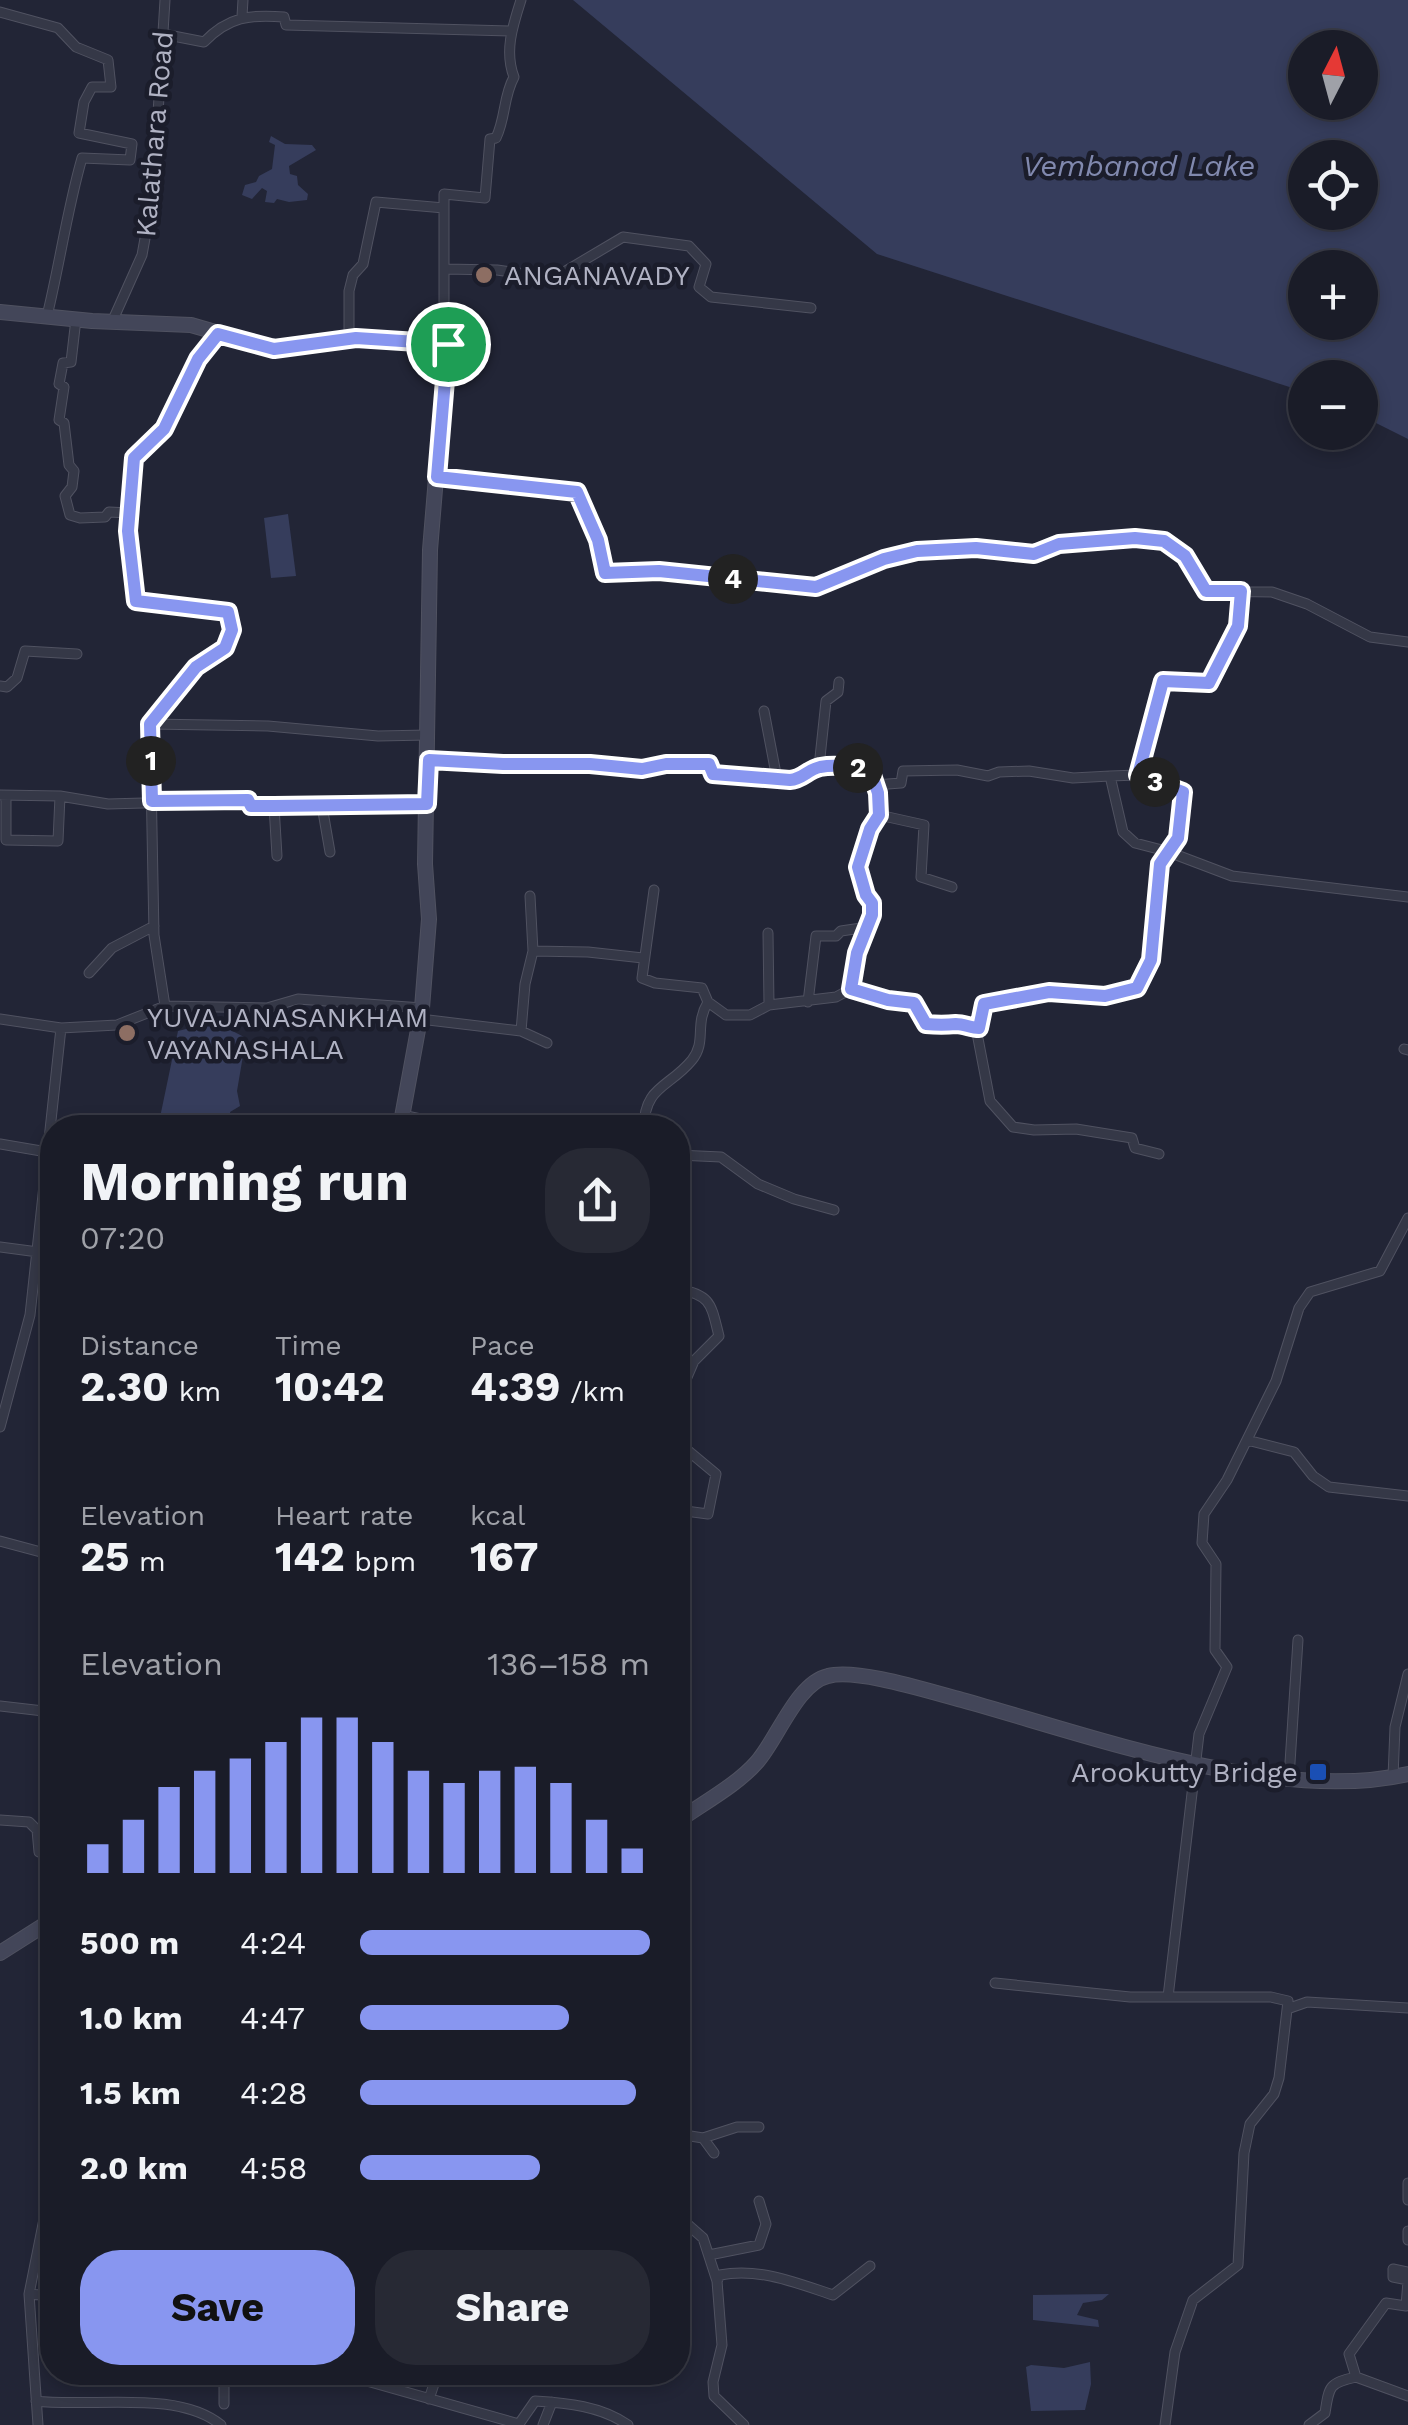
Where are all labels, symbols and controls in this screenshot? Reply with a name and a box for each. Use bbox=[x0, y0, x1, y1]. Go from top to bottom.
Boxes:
street label: Kalathara Road bbox=[129, 30, 180, 238]
north arrow bbox=[1288, 30, 1378, 120]
map controls bbox=[1288, 30, 1378, 450]
button: locate bbox=[1288, 140, 1378, 230]
water label: Vembanad Lake bbox=[1023, 148, 1255, 183]
button: + bbox=[1288, 250, 1378, 340]
place label: ANGANAVADY bbox=[504, 259, 690, 292]
marker: ANGANAVADY bbox=[473, 264, 495, 286]
pin bbox=[406, 302, 491, 387]
icon: arrive bbox=[421, 317, 476, 372]
button: − bbox=[1288, 360, 1378, 450]
pin: 4 bbox=[708, 554, 758, 604]
text: 4 bbox=[724, 562, 742, 595]
pin: 1 bbox=[126, 736, 176, 786]
pin: 2 bbox=[833, 743, 883, 793]
text: 1 bbox=[145, 744, 157, 777]
text: 2 bbox=[850, 751, 866, 784]
pin: 3 bbox=[1130, 757, 1180, 807]
text: 3 bbox=[1147, 765, 1163, 798]
place label: YUVAJANASANKHAM VAYANASHALA bbox=[147, 1001, 428, 1066]
marker: YUVAJANASANKHAM VAYANASHALA bbox=[116, 1022, 138, 1044]
button: share bbox=[545, 1148, 650, 1253]
text: Morning run bbox=[80, 1149, 409, 1213]
text: 07:20 bbox=[80, 1219, 165, 1257]
text: Distance bbox=[80, 1329, 199, 1362]
text: Time bbox=[275, 1329, 342, 1362]
text: Pace bbox=[470, 1329, 535, 1362]
text: 2.30 bbox=[80, 1362, 169, 1411]
text: 10:42 bbox=[275, 1362, 385, 1411]
text: 4:39 bbox=[470, 1362, 561, 1411]
text: km bbox=[169, 1375, 221, 1408]
text: /km bbox=[561, 1375, 625, 1408]
text: Elevation bbox=[80, 1499, 205, 1532]
text: Heart rate bbox=[275, 1499, 413, 1532]
text: kcal bbox=[470, 1499, 525, 1532]
text: 25 bbox=[80, 1532, 130, 1581]
text: 142 bbox=[275, 1532, 345, 1581]
text: 167 bbox=[470, 1532, 539, 1581]
text: m bbox=[130, 1545, 166, 1578]
text: bpm bbox=[345, 1545, 416, 1578]
text: Elevation bbox=[80, 1645, 223, 1683]
text: 136–158 m bbox=[487, 1645, 650, 1683]
place label: Arookutty Bridge bbox=[1071, 1756, 1298, 1789]
marker: Arookutty Bridge bbox=[1307, 1761, 1329, 1783]
text: 500 m bbox=[80, 1924, 179, 1962]
text: 4:24 bbox=[240, 1924, 306, 1962]
text: 1.0 km bbox=[80, 1999, 183, 2037]
text: 4:47 bbox=[240, 1999, 305, 2037]
text: 1.5 km bbox=[80, 2074, 181, 2112]
text: 4:28 bbox=[240, 2074, 307, 2112]
text: 2.0 km bbox=[80, 2149, 188, 2187]
text: 4:58 bbox=[240, 2149, 307, 2187]
button: Save bbox=[80, 2250, 355, 2365]
button: Share bbox=[375, 2250, 650, 2365]

